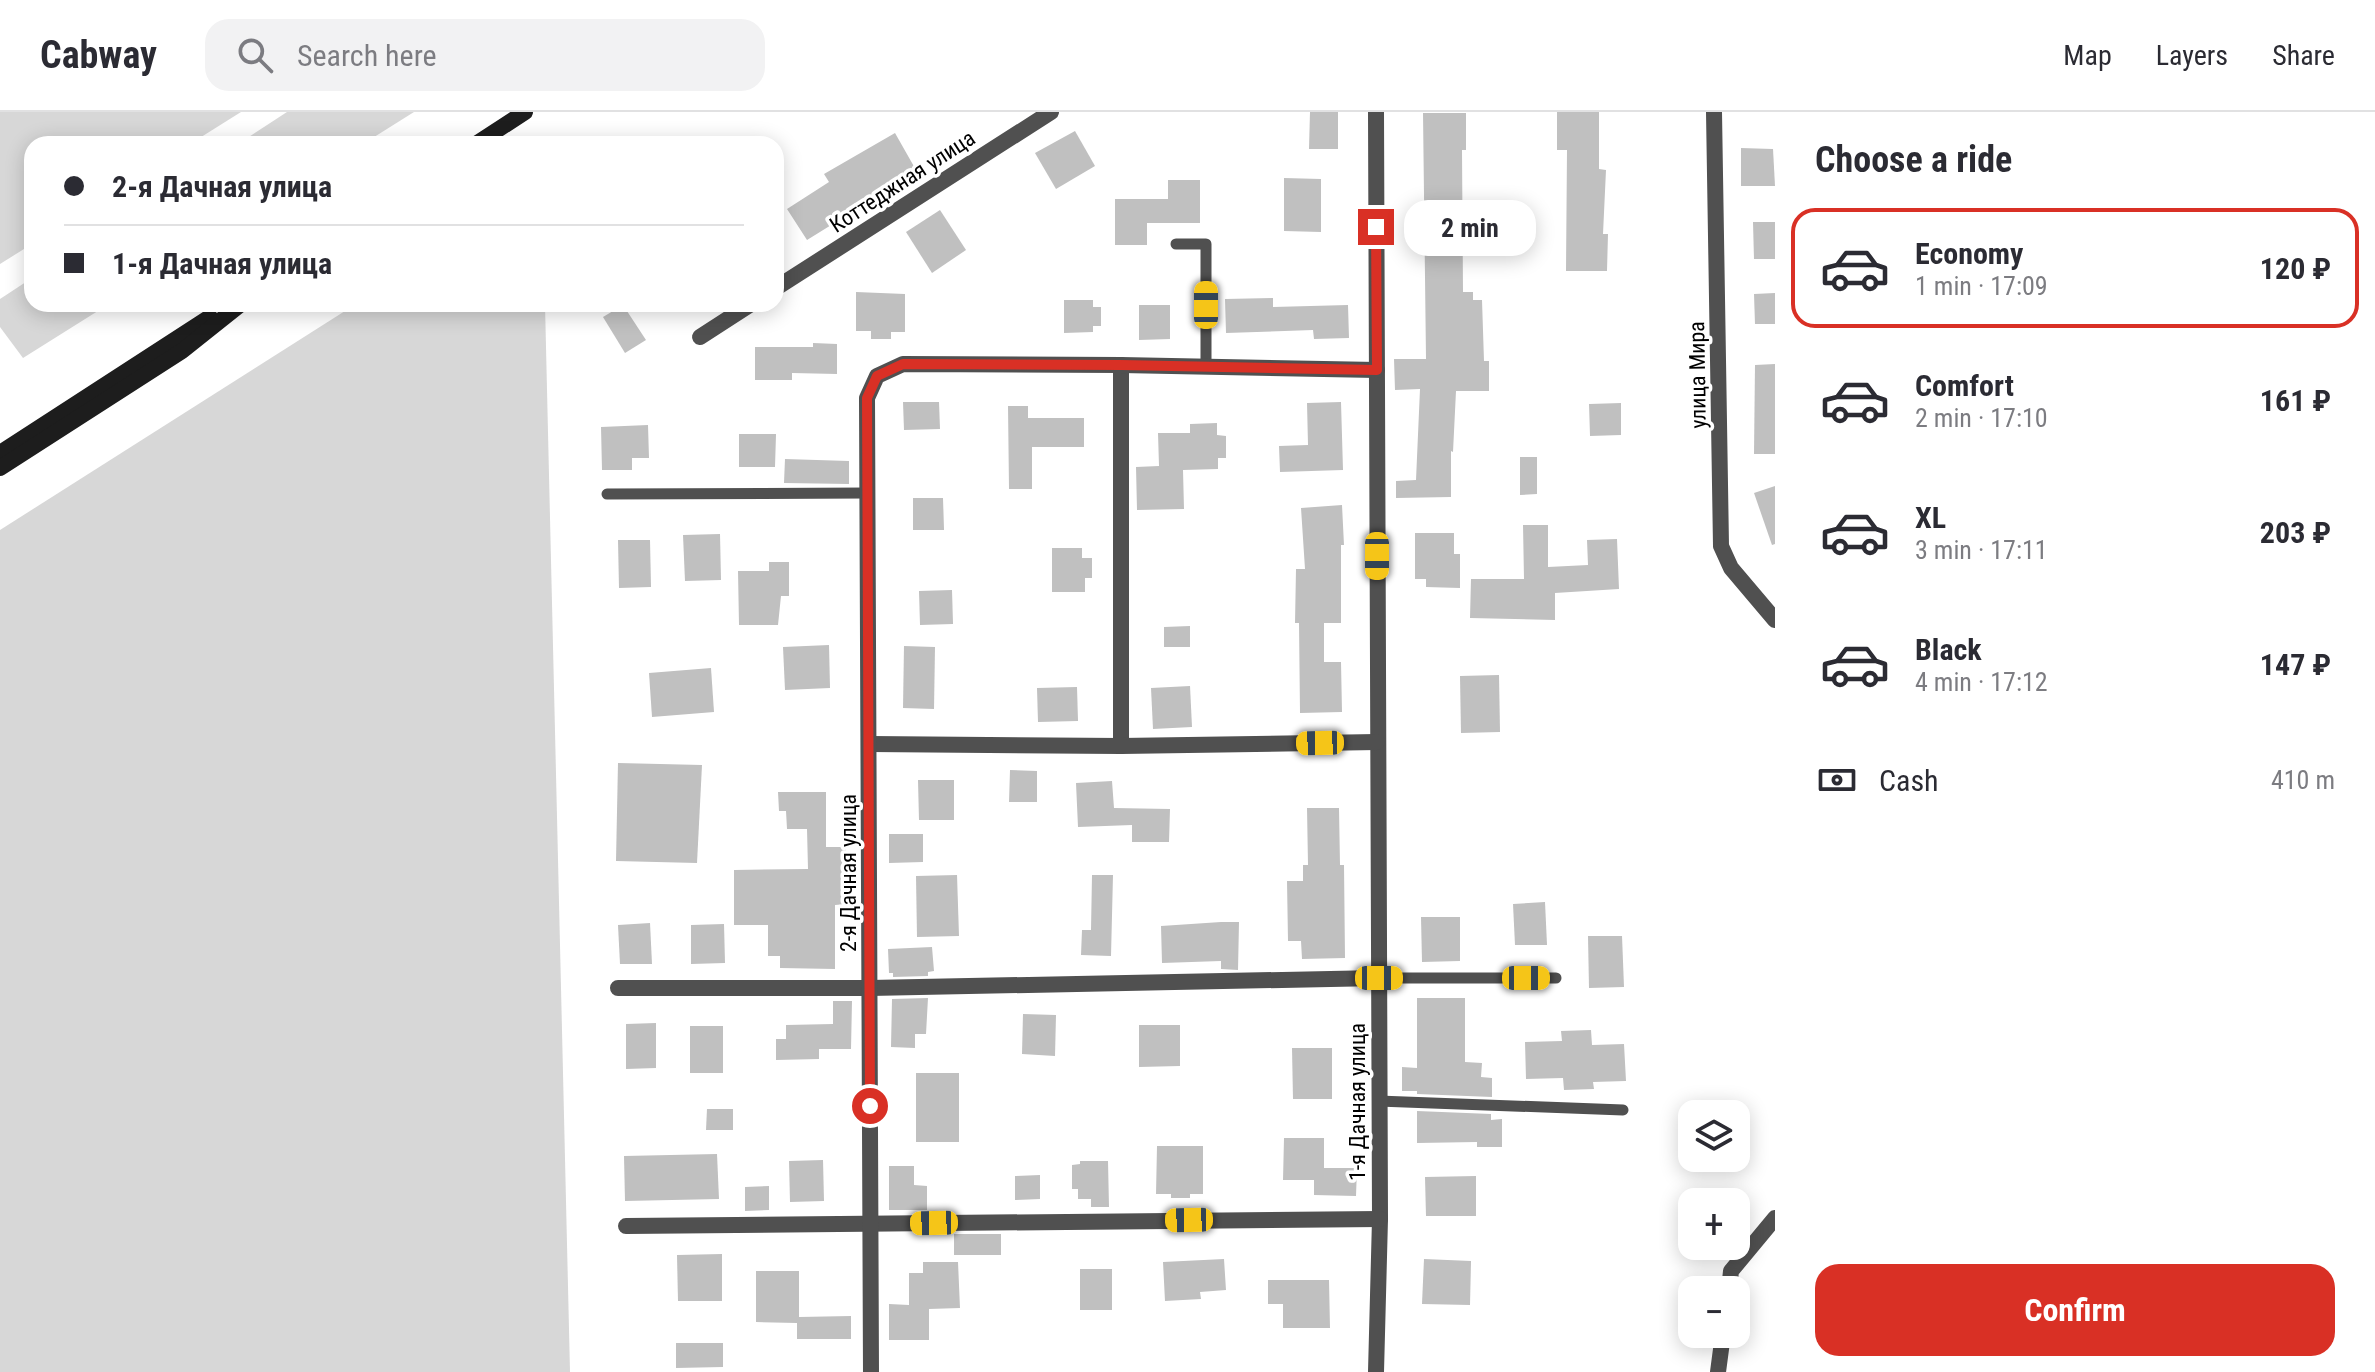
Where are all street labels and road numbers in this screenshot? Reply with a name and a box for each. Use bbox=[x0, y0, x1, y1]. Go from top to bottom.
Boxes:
street label: Коттеджная улица bbox=[825, 125, 980, 238]
street label: улица Мира bbox=[1684, 321, 1711, 429]
street label: 2-я Дачная улица bbox=[836, 794, 861, 952]
street label: 1-я Дачная улица bbox=[1345, 1023, 1370, 1181]

